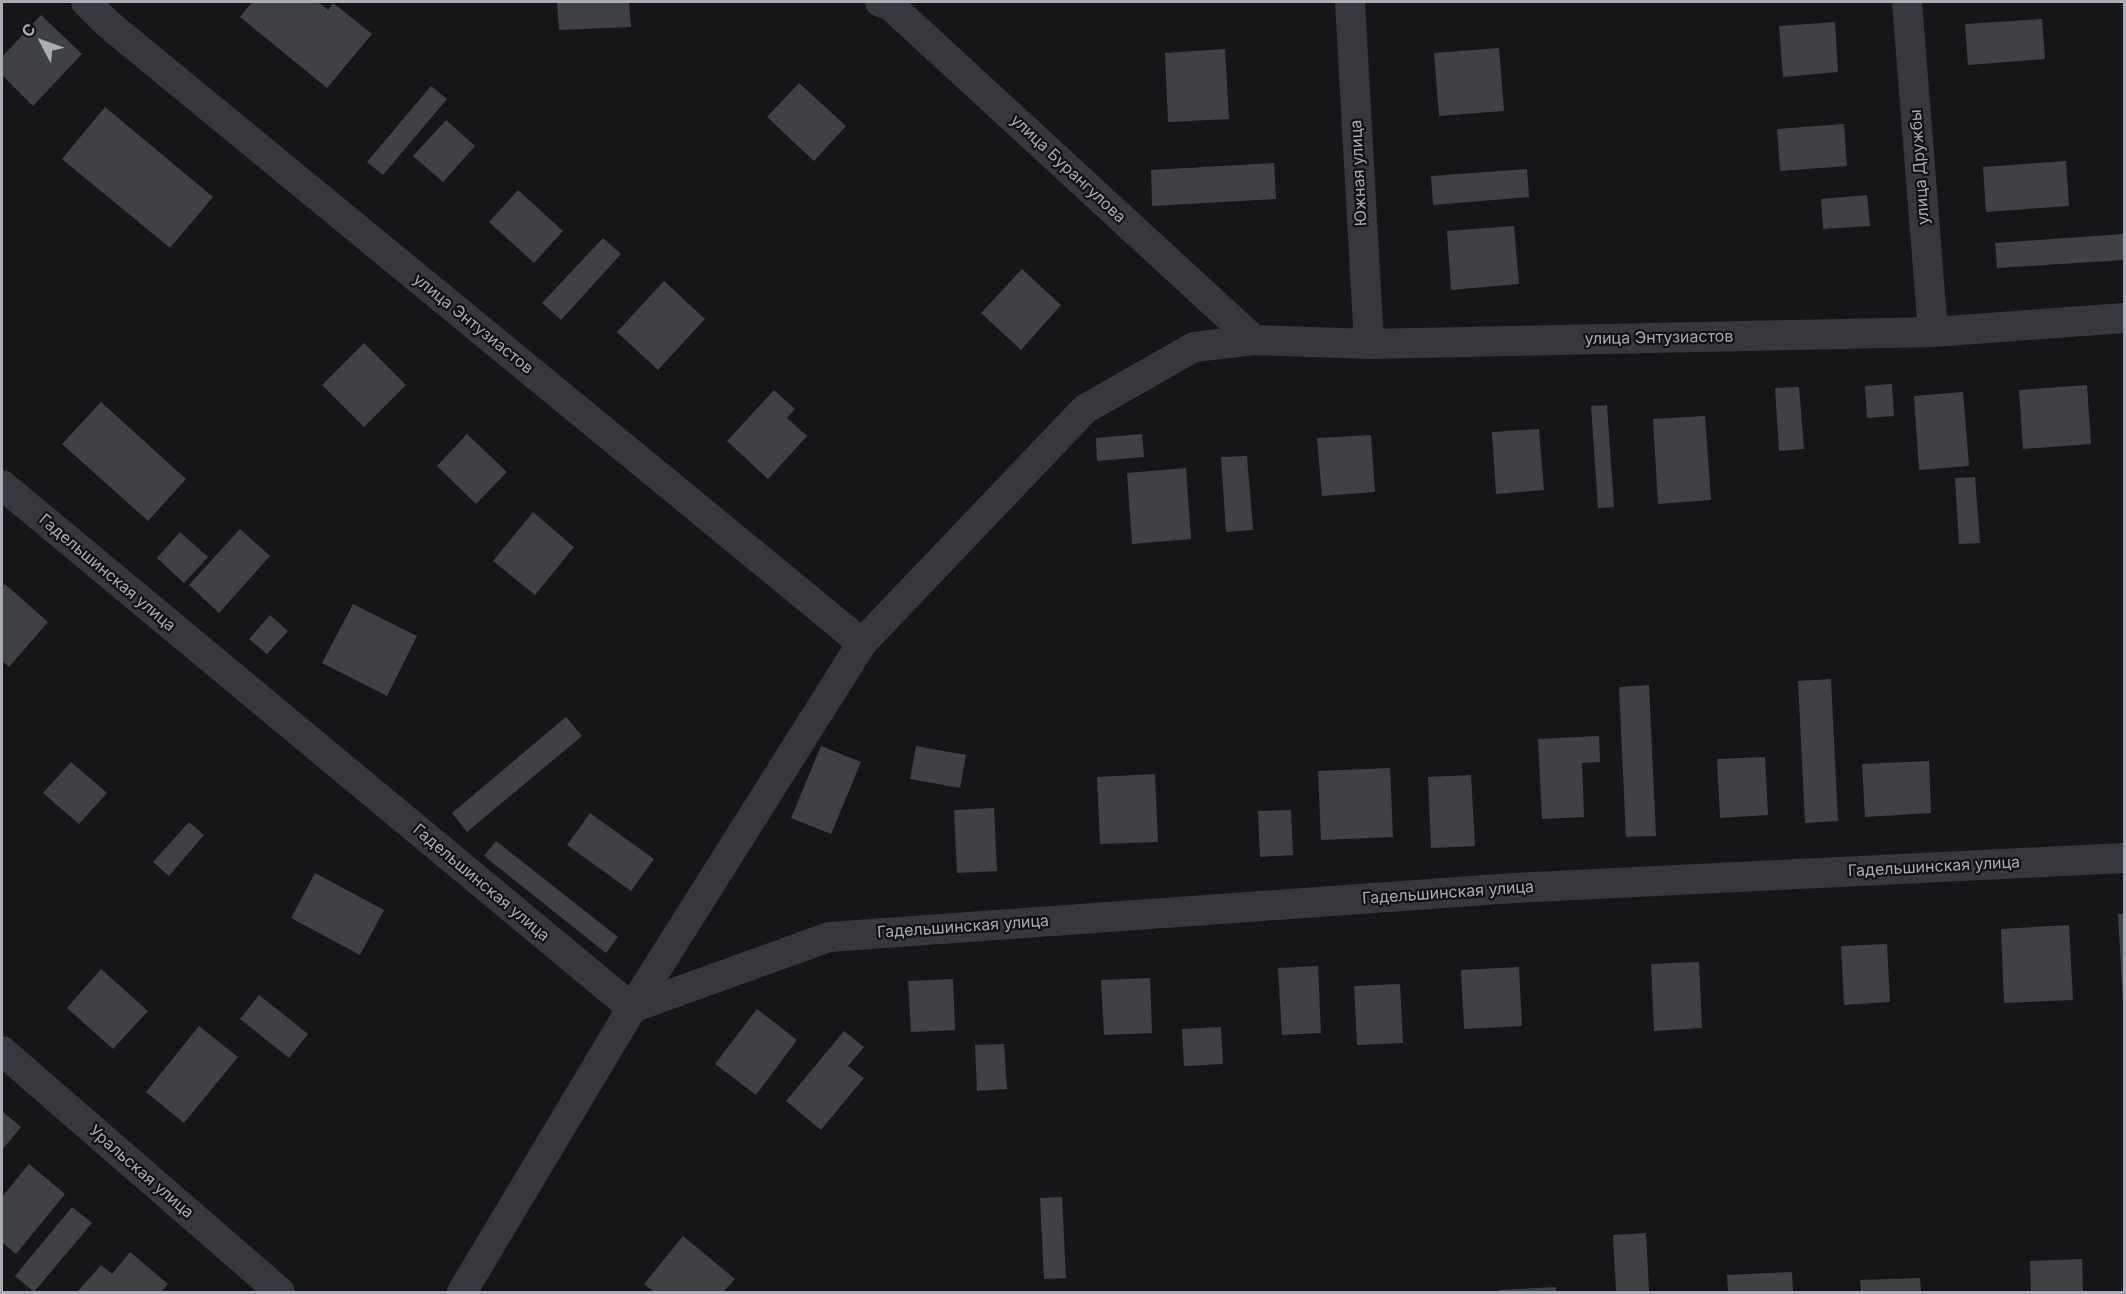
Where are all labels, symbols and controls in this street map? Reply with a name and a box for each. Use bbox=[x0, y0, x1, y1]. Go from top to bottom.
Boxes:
north arrow bbox=[12, 12, 72, 72]
text: С bbox=[17, 19, 40, 41]
street label: улица Дружбы bbox=[1906, 109, 1934, 225]
street label: улица Бурангулова bbox=[1007, 111, 1129, 227]
street label: Южная улица bbox=[1347, 119, 1371, 227]
street label: улица Энтузиастов bbox=[409, 270, 537, 378]
street label: улица Энтузиастов bbox=[1584, 327, 1734, 349]
street label: Гадельшинская улица bbox=[35, 510, 179, 636]
street label: Гадельшинская улица bbox=[409, 820, 553, 946]
street label: Гадельшинская улица bbox=[1847, 853, 2021, 881]
street label: Гадельшинская улица bbox=[1361, 877, 1535, 909]
street label: Гадельшинская улица bbox=[876, 911, 1050, 943]
street label: Уральская улица bbox=[85, 1121, 197, 1223]

